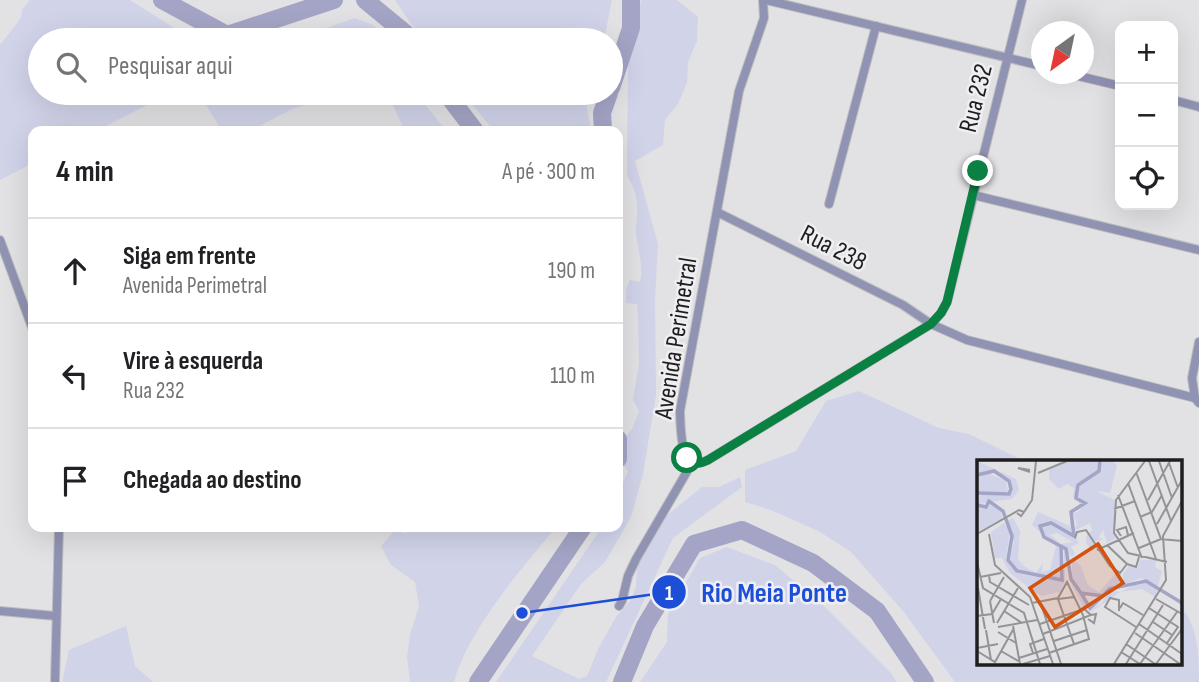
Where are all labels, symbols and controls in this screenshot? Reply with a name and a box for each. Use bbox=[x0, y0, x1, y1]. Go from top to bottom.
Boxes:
north arrow bbox=[1031, 21, 1094, 84]
map controls bbox=[1115, 21, 1178, 210]
button: + bbox=[1115, 21, 1178, 84]
search box bbox=[28, 28, 623, 105]
icon: search bbox=[52, 48, 90, 86]
text: Pesquisar aqui bbox=[108, 51, 233, 82]
street label: Rua 232 bbox=[953, 61, 1000, 136]
button: − bbox=[1115, 84, 1178, 147]
button: locate bbox=[1115, 147, 1178, 210]
text: 4 min bbox=[56, 154, 114, 190]
route end bbox=[962, 155, 993, 186]
text: A pé · 300 m bbox=[502, 158, 595, 186]
street label: Rua 238 bbox=[795, 219, 872, 278]
text: Siga em frente bbox=[123, 241, 256, 272]
icon: ahead bbox=[56, 252, 94, 290]
street label: Avenida Perimetral bbox=[648, 255, 705, 422]
text: 190 m bbox=[548, 257, 595, 285]
text: Avenida Perimetral bbox=[123, 272, 267, 300]
text: Vire à esquerda bbox=[123, 346, 263, 377]
icon: left bbox=[56, 357, 94, 395]
text: 110 m bbox=[550, 362, 595, 390]
text: Rua 232 bbox=[123, 377, 184, 405]
route start bbox=[671, 442, 702, 473]
inset map bbox=[977, 460, 1182, 664]
icon: arrive bbox=[56, 462, 94, 500]
text: Chegada ao destino bbox=[123, 465, 302, 496]
callout: Rio Meia Ponte bbox=[652, 568, 861, 617]
text: Rio Meia Ponte bbox=[701, 577, 847, 610]
text: 1 bbox=[665, 581, 673, 606]

